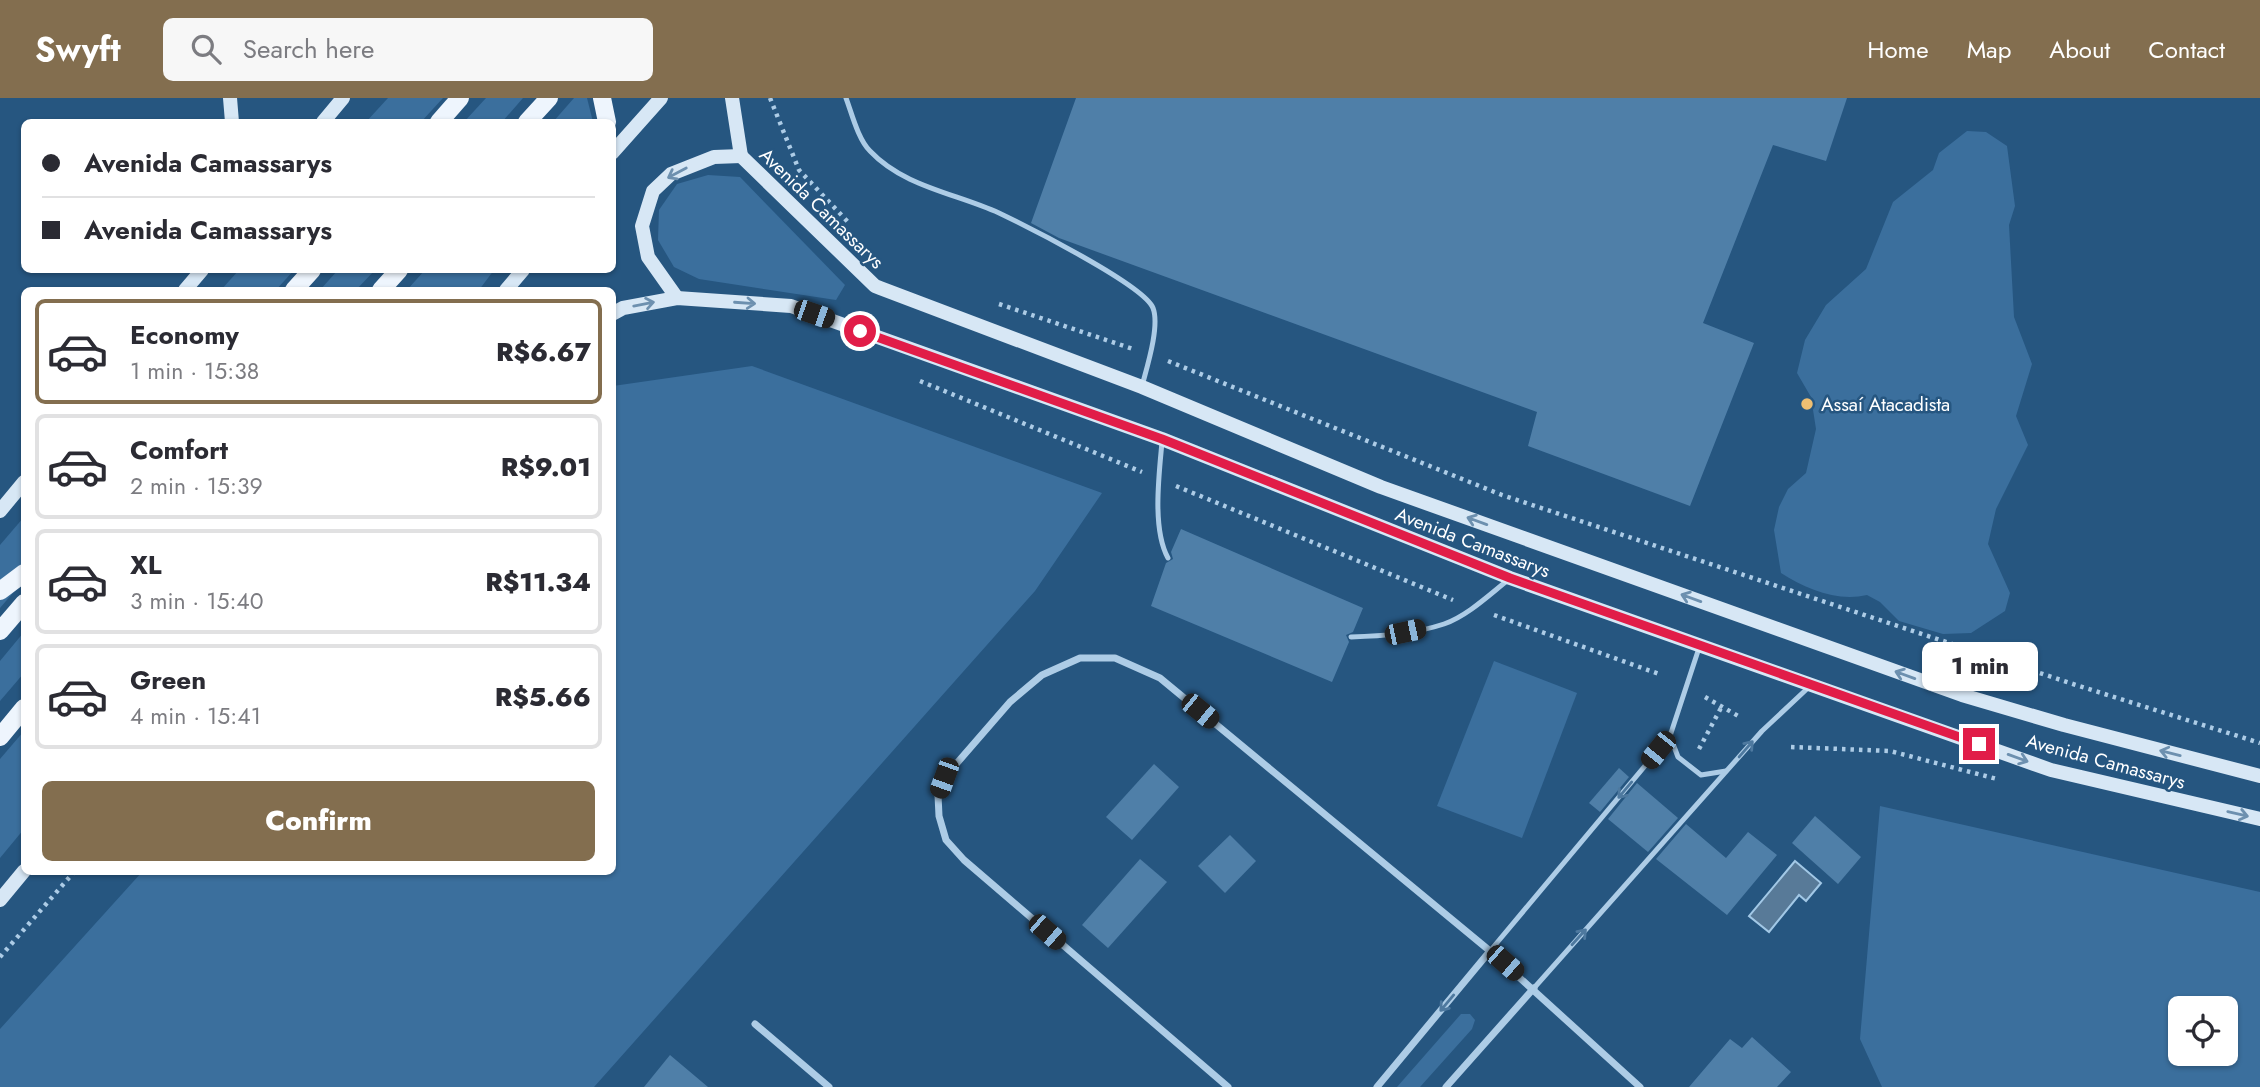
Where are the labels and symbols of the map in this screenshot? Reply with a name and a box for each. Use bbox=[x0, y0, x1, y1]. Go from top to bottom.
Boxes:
street label: Avenida Camassarys bbox=[753, 142, 890, 275]
one-way arrow bbox=[667, 167, 687, 181]
one-way arrow bbox=[632, 297, 655, 310]
one-way arrow bbox=[733, 297, 755, 310]
car bbox=[791, 297, 838, 331]
route start bbox=[844, 315, 876, 347]
place label: Assaí Atacadista bbox=[1821, 391, 1950, 418]
marker: Assaí Atacadista bbox=[1799, 396, 1815, 412]
street label: Avenida Camassarys bbox=[1392, 501, 1554, 585]
one-way arrow bbox=[1466, 514, 1488, 526]
one-way arrow bbox=[1680, 591, 1702, 603]
car bbox=[1383, 617, 1428, 647]
callout: 1 min bbox=[1921, 642, 2037, 692]
one-way arrow bbox=[1895, 667, 1917, 680]
car bbox=[1178, 690, 1223, 732]
car bbox=[1637, 727, 1680, 773]
street label: Avenida Camassarys bbox=[2023, 727, 2189, 796]
route end bbox=[1963, 728, 1995, 760]
one-way arrow bbox=[1738, 740, 1754, 758]
one-way arrow bbox=[2159, 746, 2182, 759]
one-way arrow bbox=[2007, 753, 2029, 766]
car bbox=[927, 755, 962, 801]
one-way arrow bbox=[1617, 781, 1633, 799]
one-way arrow bbox=[2227, 808, 2249, 821]
car bbox=[1025, 910, 1070, 954]
one-way arrow bbox=[1571, 929, 1587, 947]
car bbox=[1483, 941, 1528, 985]
one-way arrow bbox=[1439, 994, 1455, 1012]

